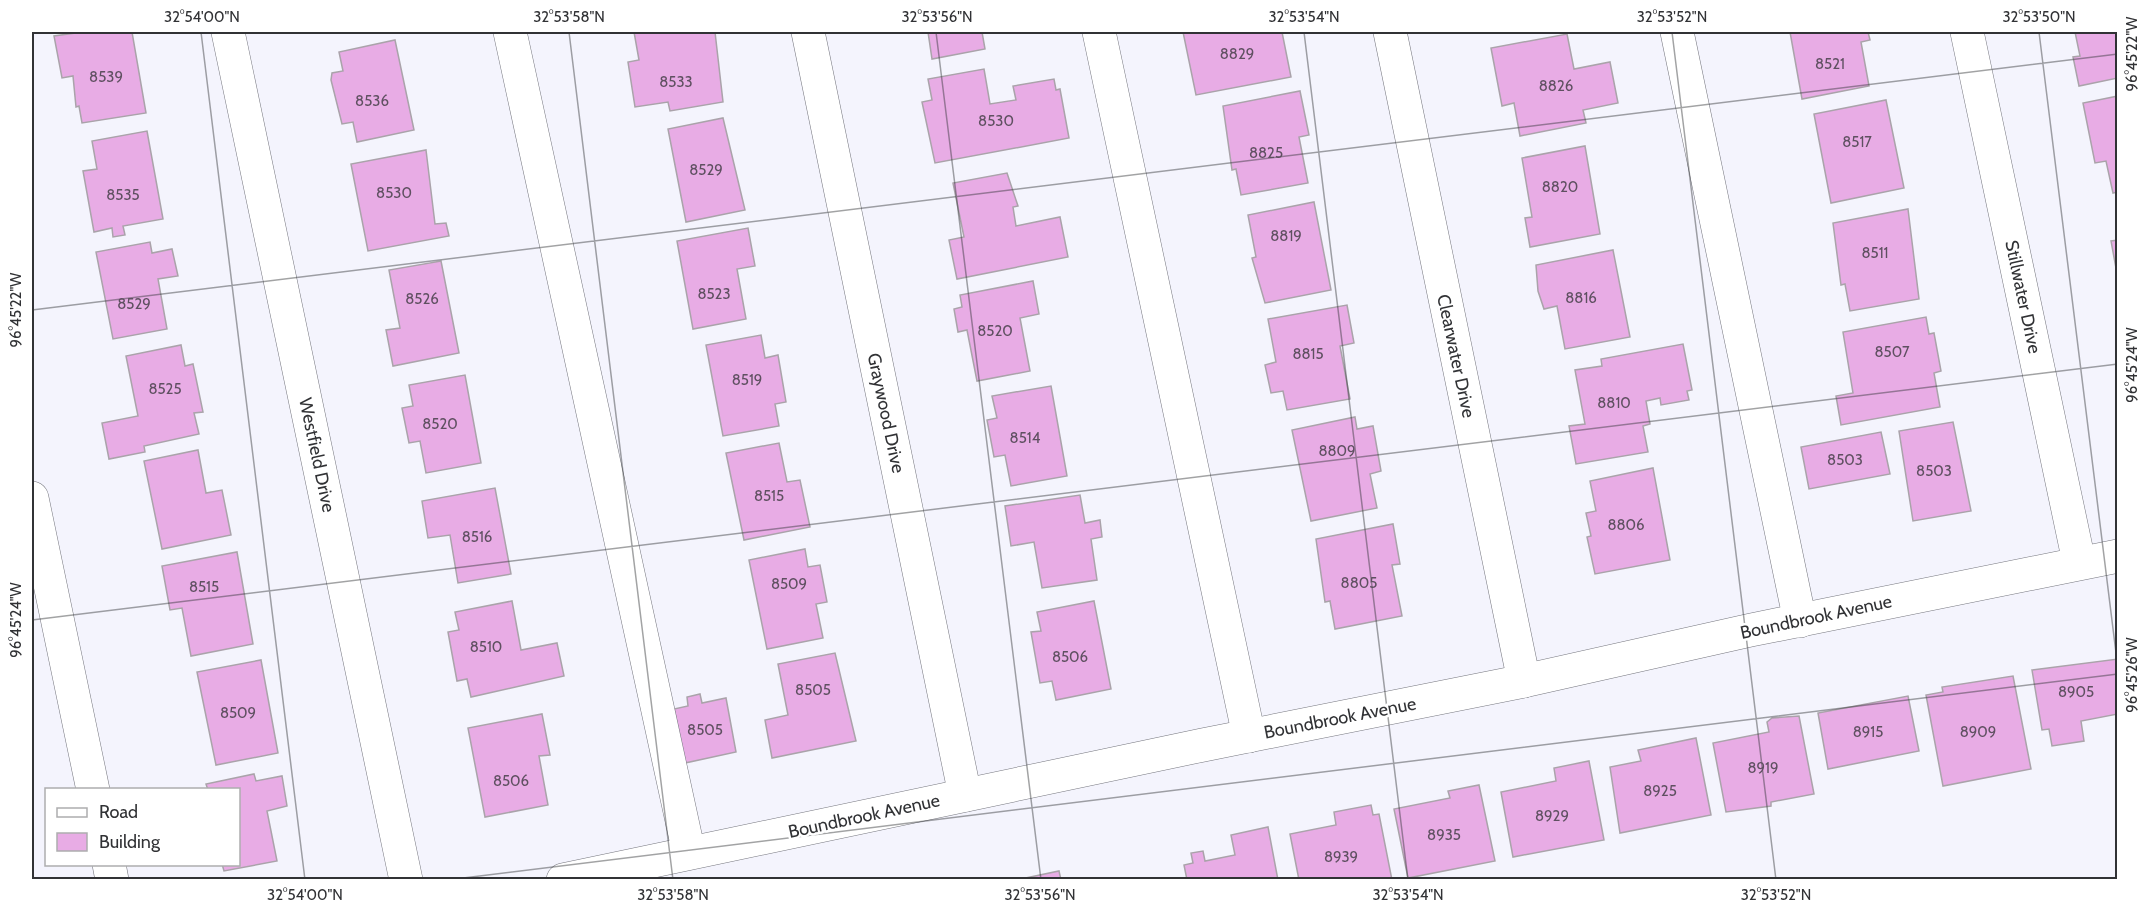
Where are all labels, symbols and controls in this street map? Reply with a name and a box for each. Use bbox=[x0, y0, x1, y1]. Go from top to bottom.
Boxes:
text: 32°54'00"N bbox=[164, 8, 240, 26]
text: 32°53'58"N bbox=[533, 8, 605, 26]
text: 32°53'56"N bbox=[901, 8, 973, 26]
text: 32°53'54"N bbox=[1268, 8, 1340, 26]
text: 32°53'52"N bbox=[1637, 8, 1707, 26]
text: 32°53'50"N bbox=[2002, 8, 2076, 26]
text: 96°45'22"W bbox=[2123, 16, 2141, 91]
house number: 8829 bbox=[1220, 45, 1254, 63]
house number: 8521 bbox=[1815, 55, 1845, 73]
house number: 8539 bbox=[89, 68, 123, 86]
house number: 8533 bbox=[659, 73, 693, 91]
house number: 8826 bbox=[1539, 77, 1573, 95]
house number: 8536 bbox=[355, 92, 389, 110]
house number: 8530 bbox=[978, 112, 1014, 130]
house number: 8517 bbox=[1842, 133, 1872, 151]
house number: 8825 bbox=[1249, 144, 1283, 162]
house number: 8529 bbox=[689, 161, 723, 179]
house number: 8820 bbox=[1542, 178, 1578, 196]
house number: 8530 bbox=[376, 184, 412, 202]
house number: 8535 bbox=[106, 186, 140, 204]
house number: 8819 bbox=[1270, 227, 1302, 245]
street label: Stillwater Drive bbox=[2000, 238, 2046, 356]
house number: 8511 bbox=[1862, 244, 1889, 262]
text: 96°45'22"W bbox=[7, 272, 25, 347]
house number: 8523 bbox=[697, 285, 731, 303]
house number: 8816 bbox=[1565, 289, 1597, 307]
house number: 8526 bbox=[405, 290, 439, 308]
street label: Clearwater Drive bbox=[1432, 292, 1480, 420]
house number: 8529 bbox=[117, 295, 151, 313]
house number: 8520 bbox=[977, 322, 1013, 340]
text: 96°45'24"W bbox=[2123, 326, 2141, 403]
house number: 8507 bbox=[1874, 343, 1910, 361]
house number: 8815 bbox=[1292, 345, 1324, 363]
street label: Graywood Drive bbox=[863, 351, 909, 475]
house number: 8519 bbox=[732, 371, 762, 389]
house number: 8525 bbox=[148, 380, 182, 398]
house number: 8810 bbox=[1597, 394, 1631, 412]
street label: Westfield Drive bbox=[294, 396, 340, 514]
house number: 8520 bbox=[422, 415, 458, 433]
house number: 8514 bbox=[1010, 429, 1041, 447]
house number: 8809 bbox=[1318, 442, 1356, 460]
house number: 8503 bbox=[1827, 451, 1863, 469]
house number: 8503 bbox=[1916, 462, 1952, 480]
house number: 8515 bbox=[754, 487, 784, 505]
house number: 8806 bbox=[1607, 516, 1645, 534]
house number: 8516 bbox=[462, 528, 492, 546]
house number: 8805 bbox=[1341, 574, 1377, 592]
house number: 8509 bbox=[771, 575, 807, 593]
house number: 8515 bbox=[189, 578, 219, 596]
text: 96°45'24"W bbox=[7, 581, 25, 658]
street label: Boundbrook Avenue bbox=[1738, 590, 1894, 644]
text: 96°45'26"W bbox=[2123, 636, 2141, 713]
house number: 8510 bbox=[470, 638, 502, 656]
house number: 8506 bbox=[1052, 648, 1088, 666]
house number: 8505 bbox=[795, 681, 831, 699]
house number: 8905 bbox=[2058, 683, 2094, 701]
street label: Boundbrook Avenue bbox=[1262, 692, 1418, 744]
house number: 8509 bbox=[220, 704, 256, 722]
house number: 8505 bbox=[687, 721, 723, 739]
house number: 8915 bbox=[1853, 723, 1883, 741]
house number: 8909 bbox=[1960, 723, 1996, 741]
house number: 8919 bbox=[1747, 759, 1779, 777]
house number: 8506 bbox=[493, 772, 529, 790]
house number: 8925 bbox=[1643, 782, 1677, 800]
legend bbox=[45, 788, 240, 866]
street label: Boundbrook Avenue bbox=[786, 789, 942, 843]
text: Road bbox=[99, 801, 138, 823]
house number: 8929 bbox=[1535, 807, 1569, 825]
house number: 8935 bbox=[1427, 826, 1461, 844]
text: Building bbox=[99, 831, 161, 853]
house number: 8939 bbox=[1324, 848, 1358, 866]
text: 32°54'00"N bbox=[267, 886, 343, 904]
text: 32°53'58"N bbox=[637, 886, 709, 904]
text: 32°53'56"N bbox=[1004, 886, 1076, 904]
text: 32°53'54"N bbox=[1372, 886, 1444, 904]
text: 32°53'52"N bbox=[1741, 886, 1811, 904]

